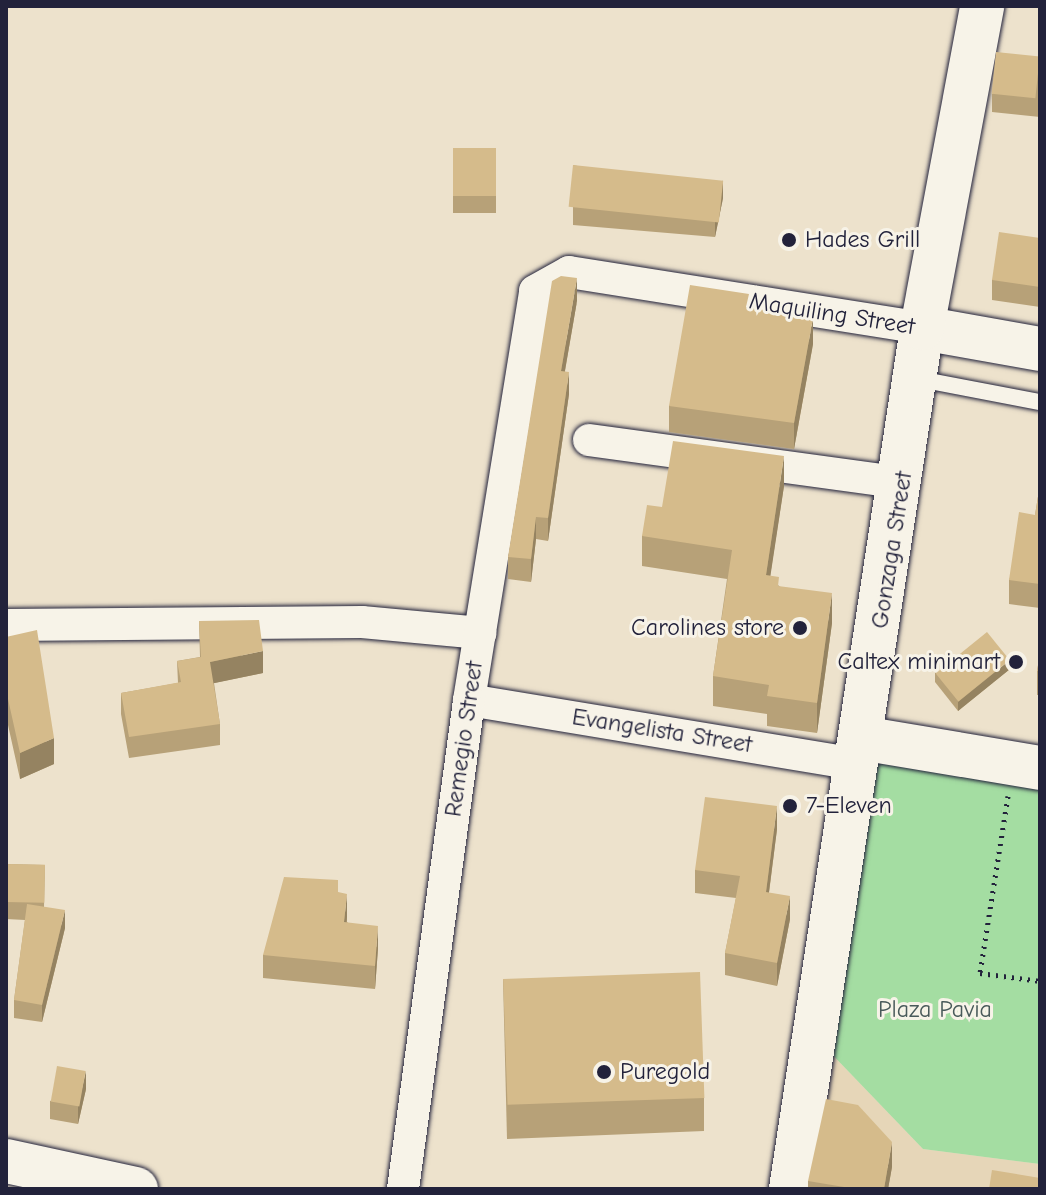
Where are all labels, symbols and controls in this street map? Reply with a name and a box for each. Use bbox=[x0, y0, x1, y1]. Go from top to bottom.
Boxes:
place label: Hades Grill bbox=[805, 226, 920, 254]
marker: Hades Grill bbox=[780, 231, 798, 249]
street label: Maquiling Street bbox=[747, 287, 917, 341]
street label: Gonzaga Street bbox=[865, 469, 919, 631]
place label: Carolines store bbox=[631, 614, 784, 642]
marker: Carolines store bbox=[791, 619, 809, 637]
place label: Caltex minimart bbox=[837, 648, 1000, 676]
marker: Caltex minimart bbox=[1007, 653, 1025, 671]
street label: Remegio Street bbox=[439, 659, 489, 819]
street label: Evangelista Street bbox=[570, 703, 754, 759]
place label: 7-Eleven bbox=[806, 792, 892, 820]
marker: 7-Eleven bbox=[781, 797, 799, 815]
park label: Plaza Pavia bbox=[878, 996, 992, 1024]
place label: Puregold bbox=[620, 1058, 710, 1086]
marker: Puregold bbox=[595, 1063, 613, 1081]

